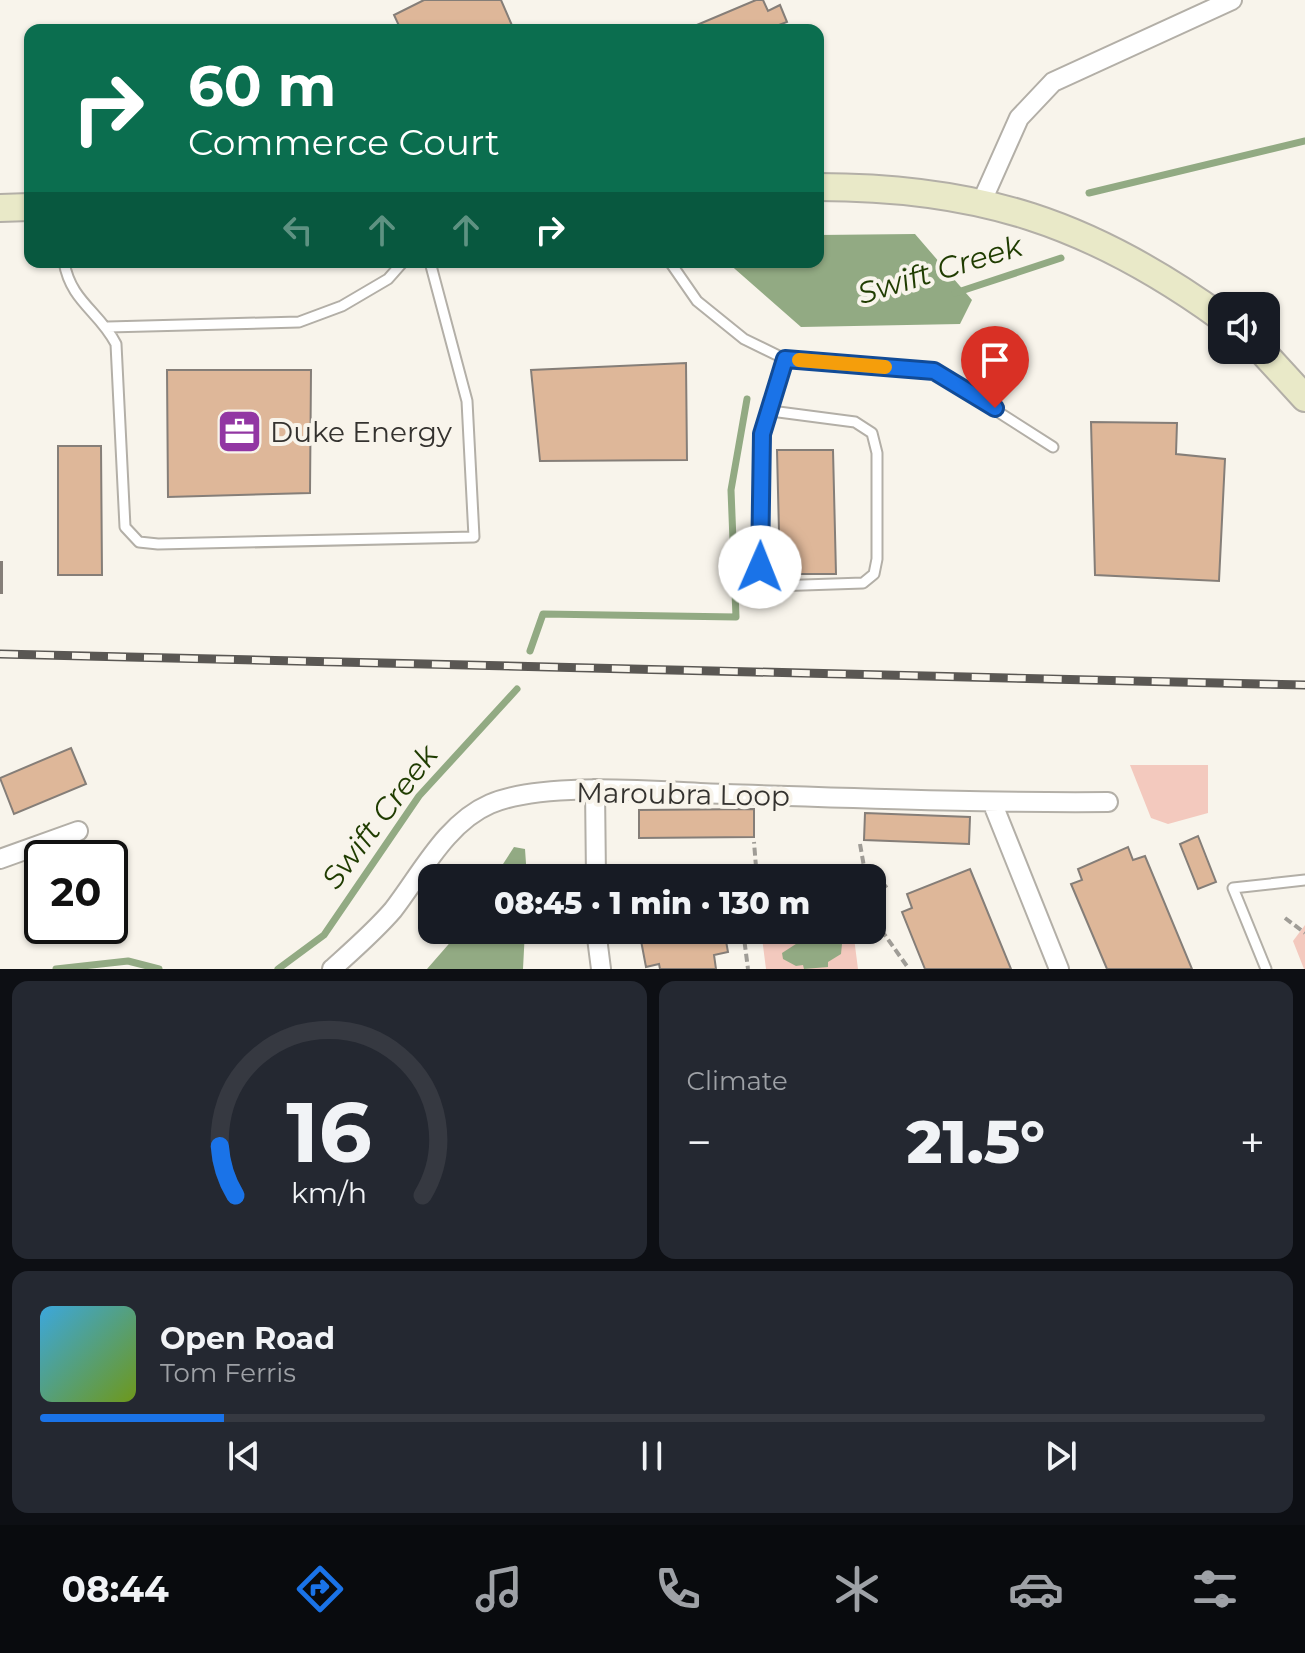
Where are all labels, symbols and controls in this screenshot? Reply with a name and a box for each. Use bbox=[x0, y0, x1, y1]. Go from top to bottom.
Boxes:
text: 60 m bbox=[188, 52, 336, 120]
icon: right bbox=[56, 56, 160, 160]
text: Commerce Court bbox=[188, 120, 500, 164]
icon: left bbox=[276, 208, 320, 252]
icon: ahead bbox=[360, 208, 404, 252]
icon: ahead bbox=[444, 208, 488, 252]
icon: right bbox=[528, 208, 572, 252]
water label: Swift Creek bbox=[853, 227, 1028, 312]
map controls bbox=[1208, 292, 1280, 364]
button: sound bbox=[1208, 292, 1280, 364]
pin bbox=[961, 326, 1029, 408]
icon: arrive bbox=[973, 338, 1017, 382]
office icon: Duke Energy bbox=[215, 408, 263, 456]
place label: Duke Energy bbox=[270, 415, 453, 449]
position arrow bbox=[718, 525, 802, 609]
water label: Swift Creek bbox=[314, 737, 446, 896]
street label: Maroubra Loop bbox=[576, 775, 790, 813]
speed limit sign: 20 bbox=[24, 840, 128, 944]
text: 08:45 · 1 min · 130 m bbox=[494, 885, 810, 922]
text: Climate bbox=[687, 1065, 788, 1097]
text: 16 bbox=[286, 1081, 372, 1183]
text: 21.5° bbox=[907, 1105, 1045, 1178]
text: − bbox=[687, 1115, 712, 1169]
text: + bbox=[1240, 1115, 1265, 1169]
text: km/h bbox=[291, 1175, 367, 1210]
text: Open Road bbox=[160, 1320, 335, 1357]
text: Tom Ferris bbox=[160, 1357, 296, 1389]
icon: previous bbox=[222, 1434, 266, 1478]
icon: pause bbox=[630, 1434, 674, 1478]
icon: next bbox=[1039, 1434, 1083, 1478]
icon: directions bbox=[292, 1561, 348, 1617]
icon: music bbox=[471, 1561, 527, 1617]
icon: phone bbox=[650, 1561, 706, 1617]
icon: climate bbox=[829, 1561, 885, 1617]
icon: car bbox=[1008, 1561, 1064, 1617]
icon: filters bbox=[1187, 1561, 1243, 1617]
text: 08:44 bbox=[62, 1567, 169, 1611]

